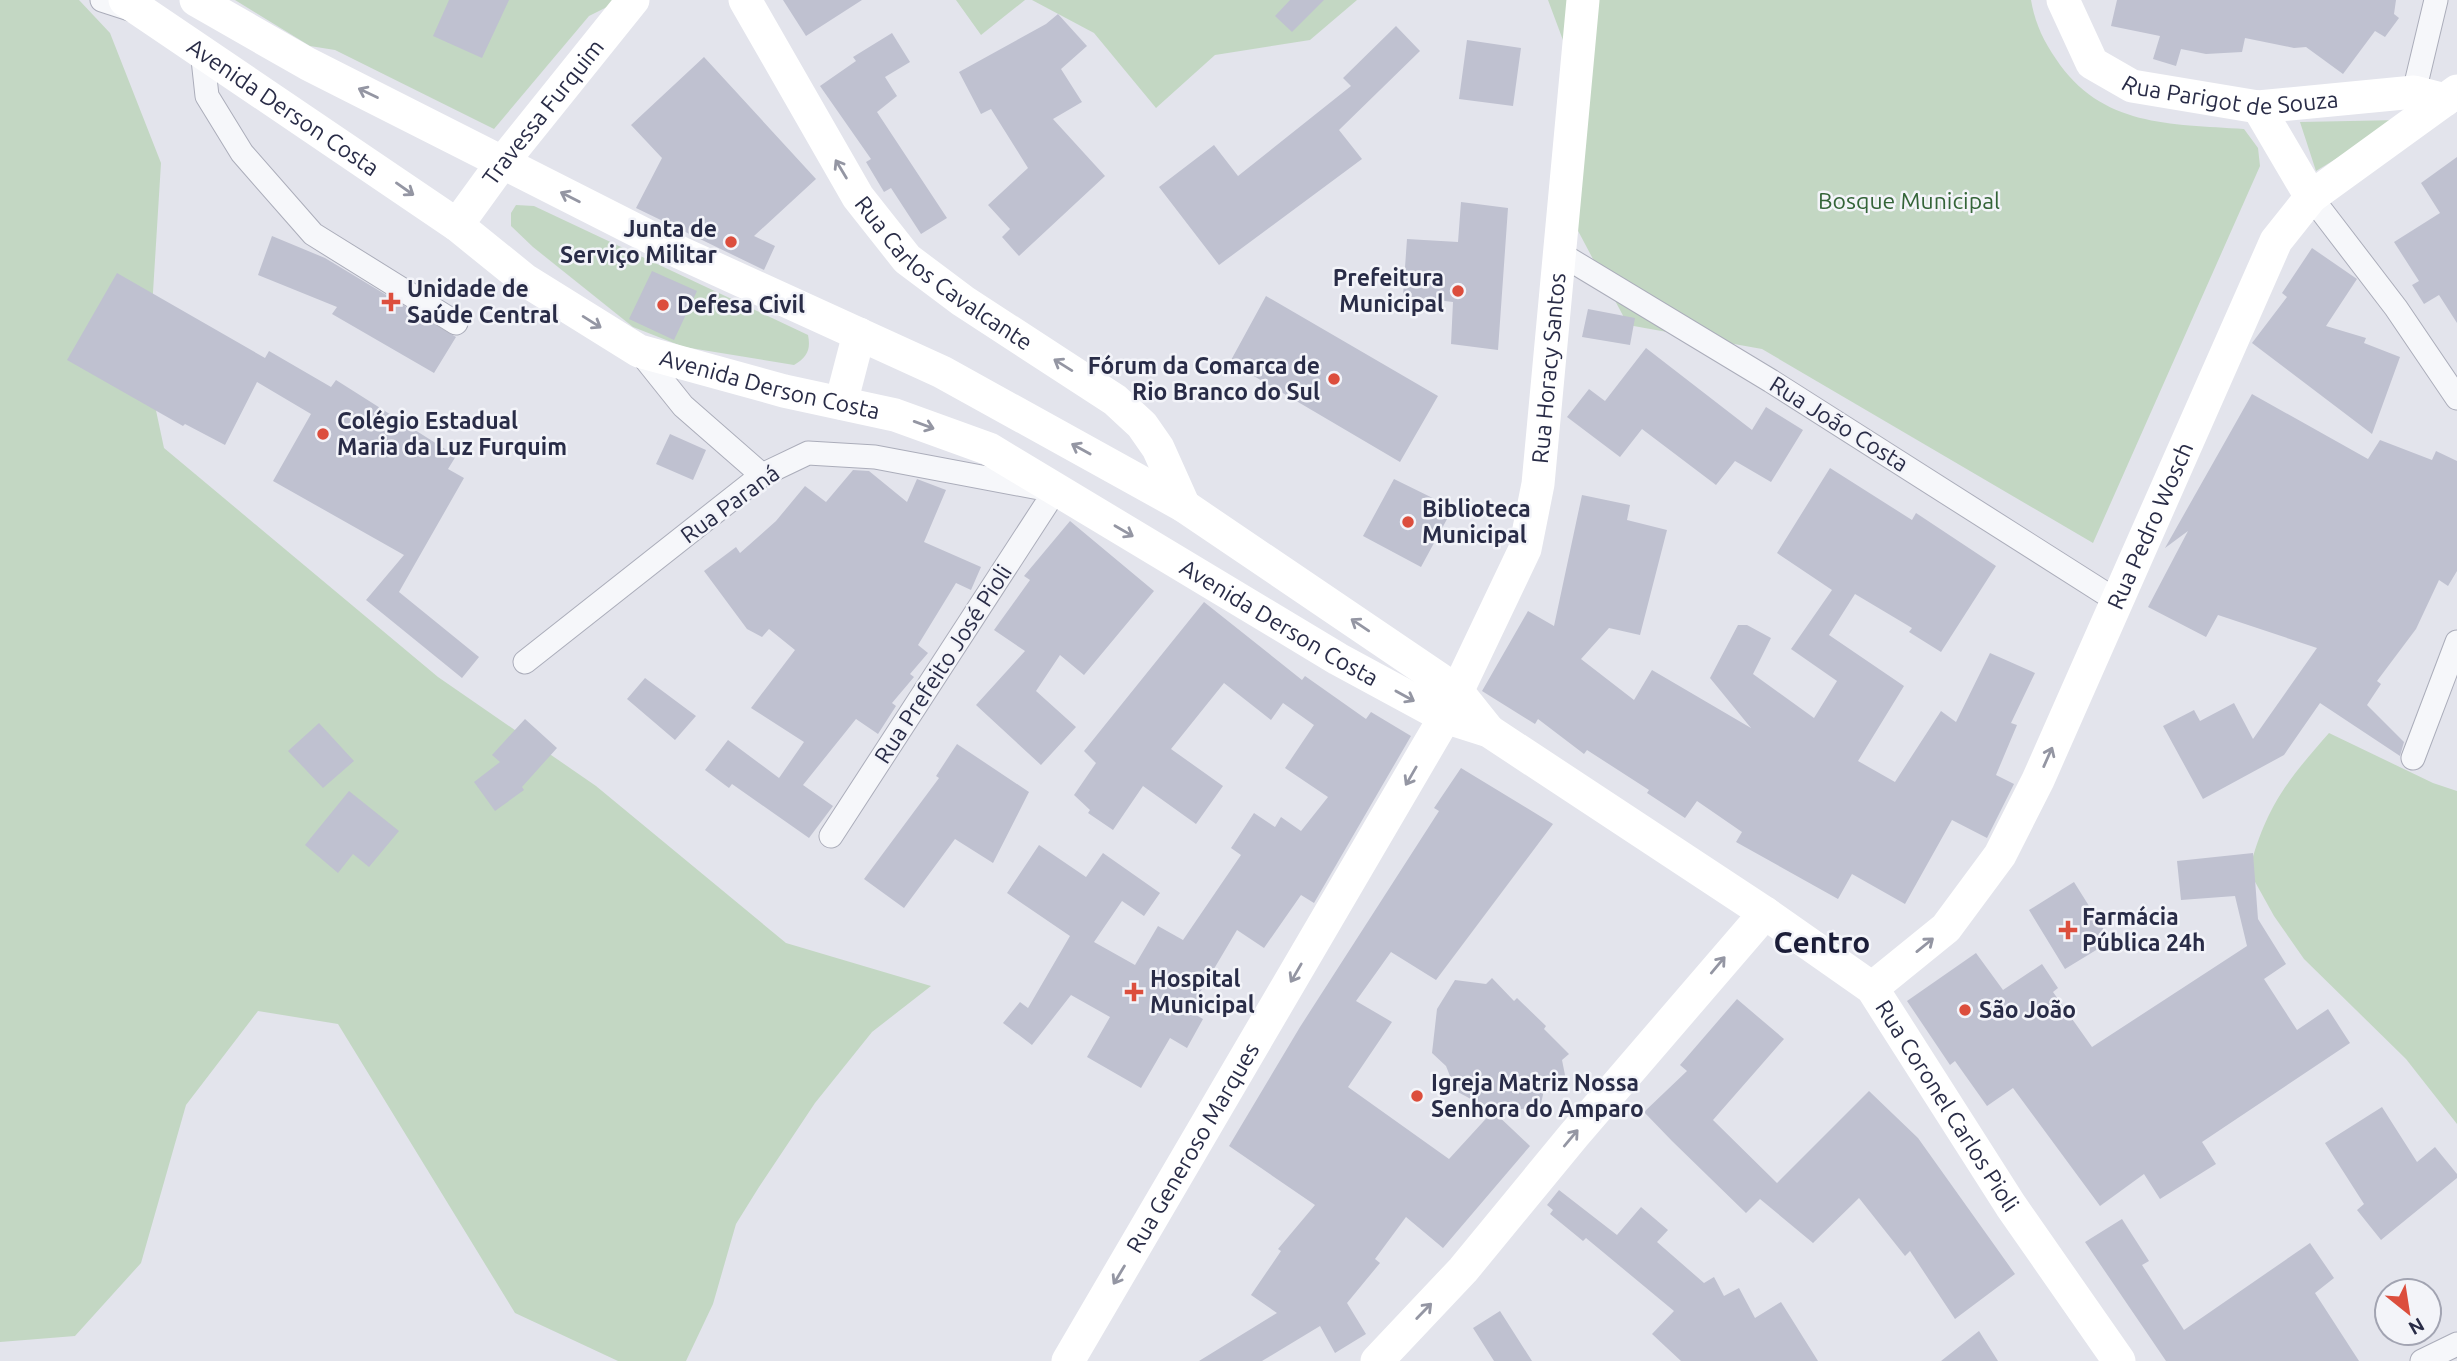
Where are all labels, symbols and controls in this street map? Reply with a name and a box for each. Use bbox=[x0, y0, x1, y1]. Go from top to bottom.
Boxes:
street label: Avenida Derson Costa bbox=[183, 33, 384, 180]
street label: Travessa Furquim bbox=[477, 34, 608, 190]
street label: Rua Parigot de Souza bbox=[2118, 70, 2339, 119]
one-way arrow bbox=[358, 86, 379, 100]
one-way arrow bbox=[834, 159, 848, 179]
one-way arrow bbox=[395, 182, 414, 196]
park label: Bosque Municipal bbox=[1818, 188, 2000, 213]
one-way arrow bbox=[560, 190, 581, 204]
street label: Rua Carlos Cavalcante bbox=[850, 191, 1037, 355]
place label: Junta de Serviço Militar bbox=[560, 216, 718, 268]
marker: Junta de Serviço Militar bbox=[723, 234, 739, 250]
place label: Prefeitura Municipal bbox=[1333, 265, 1444, 316]
street label: Rua Horacy Santos bbox=[1527, 272, 1570, 465]
place label: Unidade de Saúde Central bbox=[407, 276, 559, 327]
marker: Prefeitura Municipal bbox=[1450, 283, 1466, 299]
marker: Unidade de Saúde Central bbox=[381, 292, 401, 312]
place label: Defesa Civil bbox=[677, 292, 805, 317]
marker: Defesa Civil bbox=[655, 297, 671, 313]
one-way arrow bbox=[582, 314, 601, 329]
street label: Avenida Derson Costa bbox=[657, 344, 882, 423]
place label: Fórum da Comarca de Rio Branco do Sul bbox=[1088, 353, 1320, 404]
one-way arrow bbox=[1054, 358, 1073, 373]
marker: Fórum da Comarca de Rio Branco do Sul bbox=[1326, 371, 1342, 387]
street label: Rua João Costa bbox=[1766, 371, 1913, 476]
place label: Colégio Estadual Maria da Luz Furquim bbox=[337, 408, 567, 459]
one-way arrow bbox=[912, 420, 934, 433]
marker: Colégio Estadual Maria da Luz Furquim bbox=[315, 426, 331, 442]
street label: Rua Pedro Wosch bbox=[2102, 438, 2198, 613]
one-way arrow bbox=[1072, 442, 1092, 456]
street label: Rua Paraná bbox=[676, 460, 784, 548]
place label: Biblioteca Municipal bbox=[1422, 496, 1531, 547]
marker: Biblioteca Municipal bbox=[1400, 514, 1416, 530]
one-way arrow bbox=[1114, 524, 1134, 538]
street label: Avenida Derson Costa bbox=[1176, 554, 1383, 690]
street label: Rua Prefeito José Pioli bbox=[869, 560, 1016, 768]
one-way arrow bbox=[1351, 618, 1370, 633]
one-way arrow bbox=[1394, 690, 1415, 703]
one-way arrow bbox=[2042, 747, 2055, 768]
one-way arrow bbox=[1403, 766, 1417, 786]
place label: Farmácia Pública 24h bbox=[2082, 904, 2205, 955]
marker: Farmácia Pública 24h bbox=[2060, 922, 2076, 938]
district label: Centro bbox=[1774, 925, 1870, 959]
one-way arrow bbox=[1915, 938, 1933, 953]
one-way arrow bbox=[1710, 956, 1726, 974]
one-way arrow bbox=[1289, 963, 1303, 983]
place label: Hospital Municipal bbox=[1150, 966, 1255, 1017]
marker: Hospital Municipal bbox=[1124, 982, 1144, 1002]
street label: Rua Coronel Carlos Pioli bbox=[1871, 995, 2024, 1216]
place label: São João bbox=[1979, 997, 2076, 1022]
marker: São João bbox=[1957, 1002, 1973, 1018]
street label: Rua Generoso Marques bbox=[1121, 1038, 1264, 1257]
place label: Igreja Matriz Nossa Senhora do Amparo bbox=[1431, 1070, 1644, 1121]
marker: Igreja Matriz Nossa Senhora do Amparo bbox=[1409, 1088, 1425, 1104]
one-way arrow bbox=[1563, 1130, 1579, 1148]
one-way arrow bbox=[1112, 1264, 1126, 1284]
north arrow bbox=[2373, 1277, 2443, 1347]
one-way arrow bbox=[1415, 1303, 1432, 1320]
text: N bbox=[2405, 1314, 2428, 1340]

